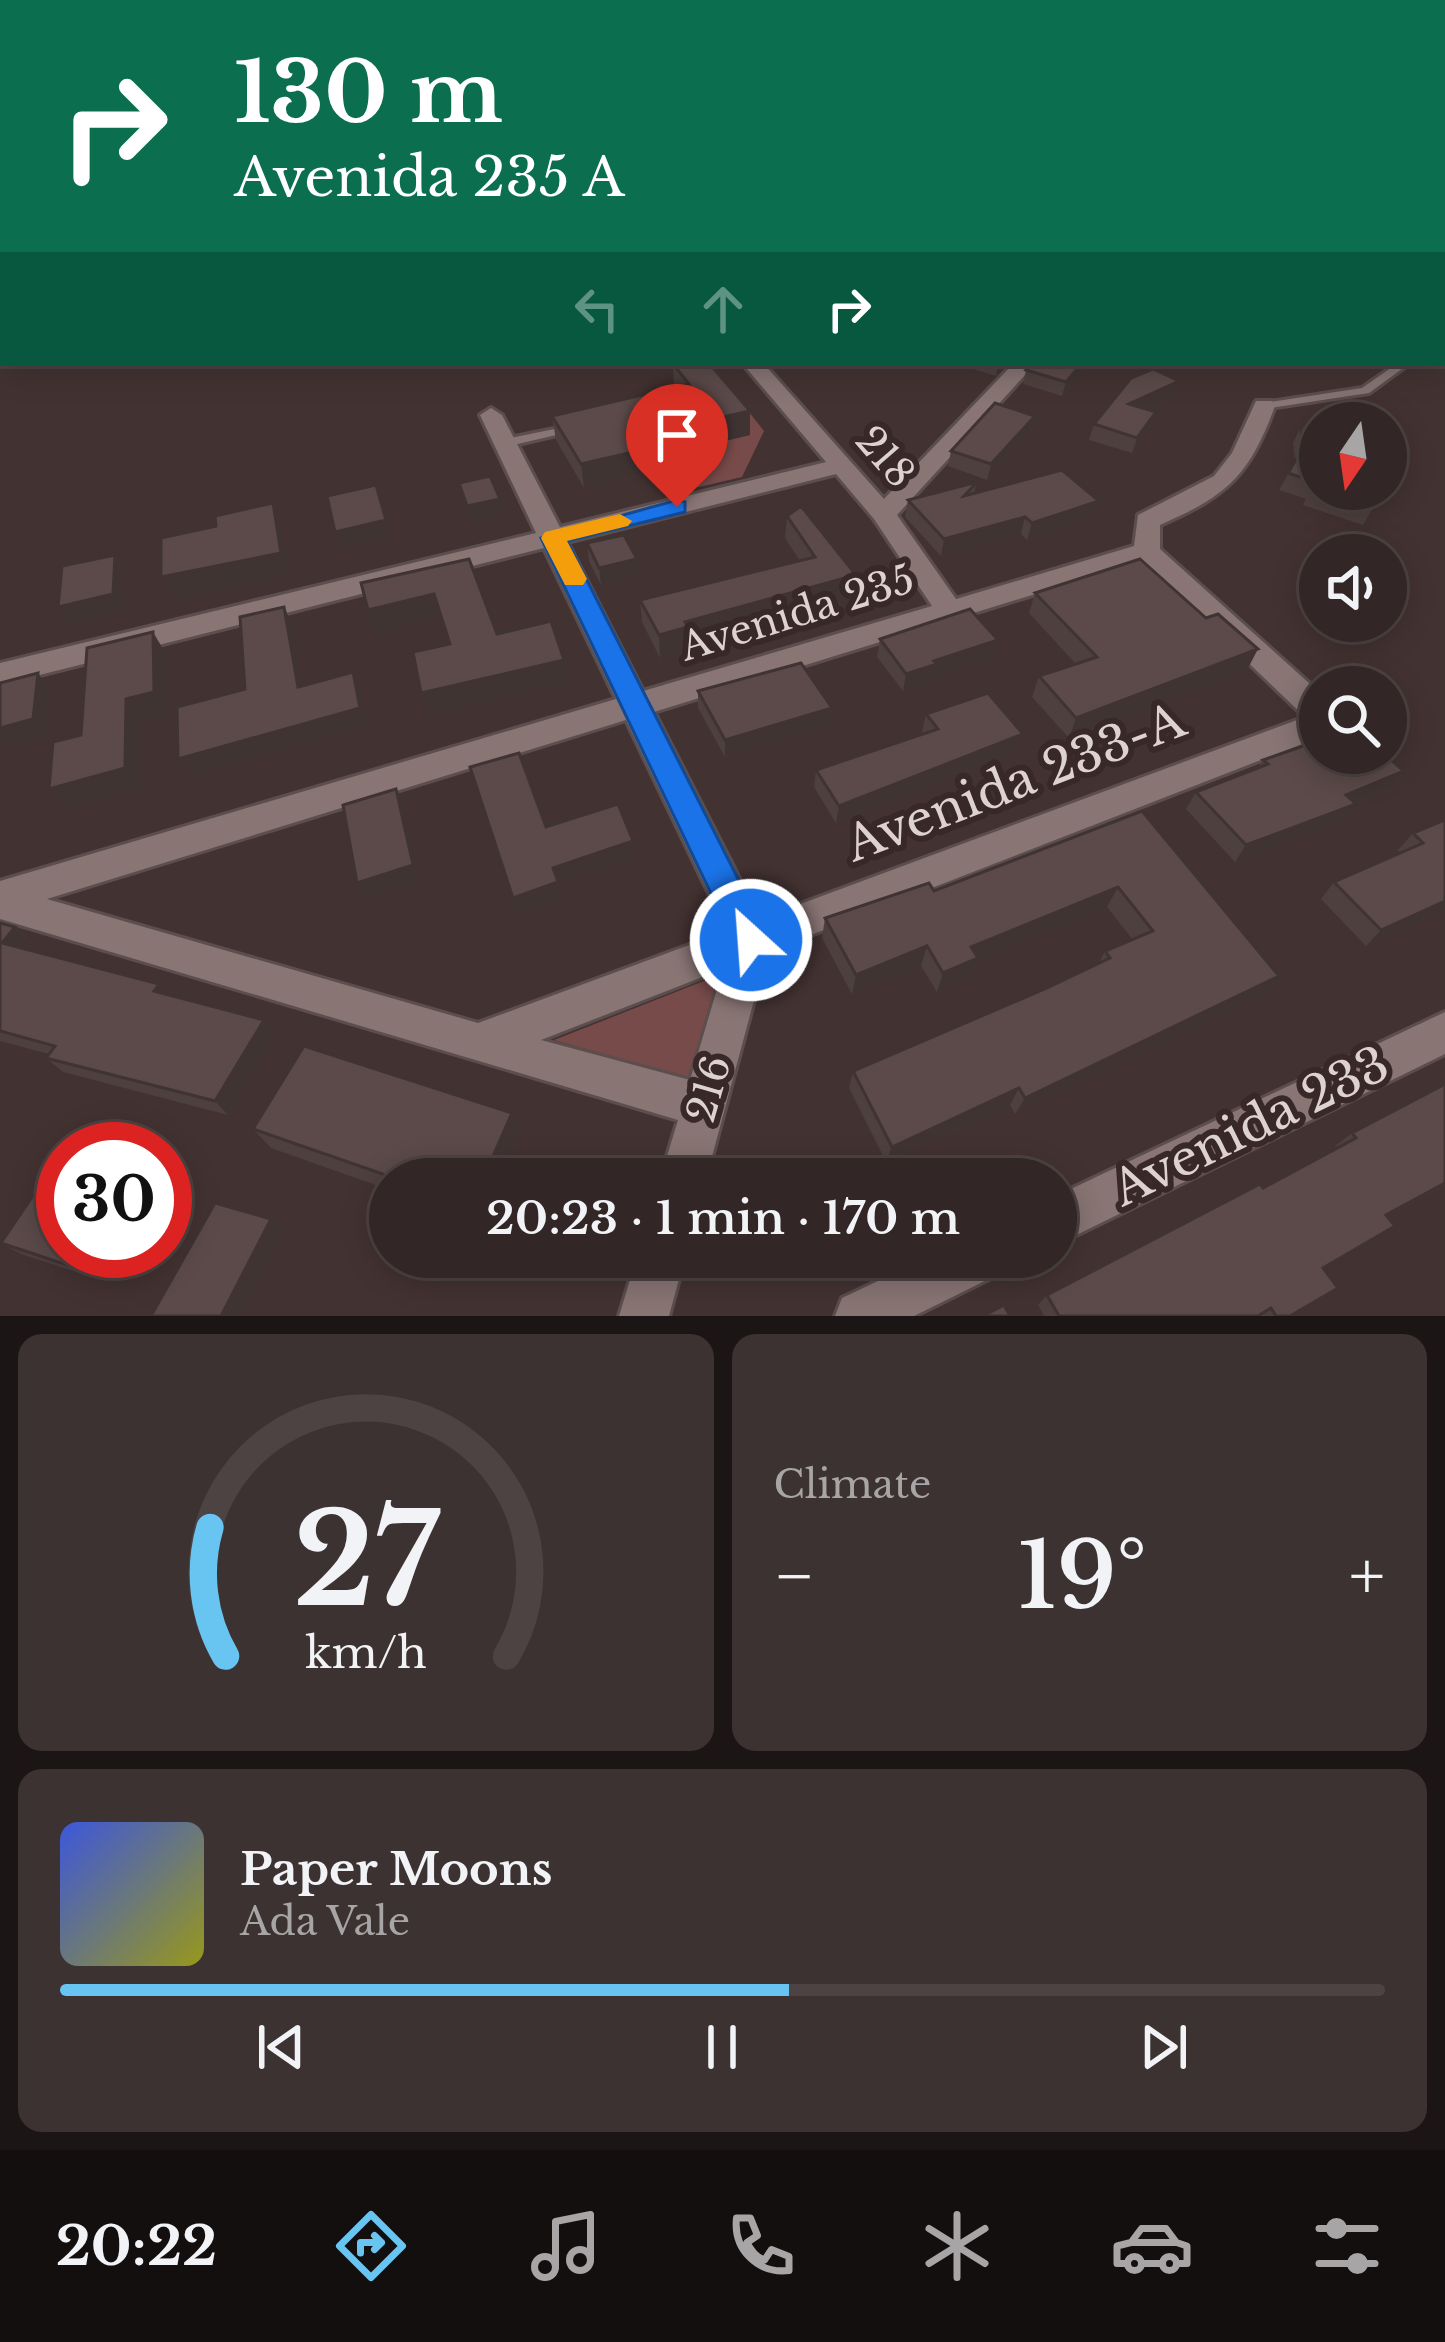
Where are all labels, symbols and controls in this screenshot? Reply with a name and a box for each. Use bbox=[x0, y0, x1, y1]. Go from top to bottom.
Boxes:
text: 130 m bbox=[234, 41, 503, 145]
icon: right bbox=[36, 48, 192, 204]
text: Avenida 235 A bbox=[234, 144, 624, 211]
icon: left bbox=[564, 276, 630, 342]
icon: ahead bbox=[690, 276, 756, 342]
icon: right bbox=[816, 276, 882, 342]
pin bbox=[626, 384, 728, 507]
icon: arrive bbox=[644, 402, 710, 468]
north arrow bbox=[1299, 402, 1407, 510]
map controls bbox=[1299, 402, 1407, 774]
street label: 218 bbox=[845, 416, 925, 498]
button: sound bbox=[1299, 534, 1407, 642]
street label: Avenida 235 bbox=[673, 554, 920, 672]
button: search bbox=[1299, 666, 1407, 774]
street label: Avenida 233-A bbox=[836, 689, 1194, 875]
position arrow bbox=[688, 877, 814, 1003]
street label: Avenida 233 bbox=[1101, 1033, 1398, 1219]
street label: 216 bbox=[676, 1050, 742, 1128]
speed limit sign: 30 bbox=[36, 1122, 192, 1278]
text: 20:23 · 1 min · 170 m bbox=[486, 1190, 960, 1246]
text: Climate bbox=[774, 1460, 931, 1509]
text: 27 bbox=[293, 1484, 440, 1639]
text: 19° bbox=[1017, 1521, 1147, 1632]
text: − bbox=[774, 1535, 815, 1617]
text: + bbox=[1349, 1535, 1385, 1617]
text: km/h bbox=[305, 1625, 427, 1679]
text: Paper Moons bbox=[240, 1841, 552, 1897]
text: Ada Vale bbox=[240, 1897, 410, 1946]
icon: previous bbox=[248, 2014, 314, 2080]
icon: pause bbox=[689, 2014, 755, 2080]
icon: next bbox=[1131, 2014, 1197, 2080]
icon: directions bbox=[329, 2204, 413, 2288]
icon: music bbox=[524, 2204, 608, 2288]
icon: phone bbox=[719, 2204, 803, 2288]
icon: climate bbox=[915, 2204, 999, 2288]
icon: car bbox=[1110, 2204, 1194, 2288]
icon: filters bbox=[1305, 2204, 1389, 2288]
text: 20:22 bbox=[56, 2213, 217, 2280]

